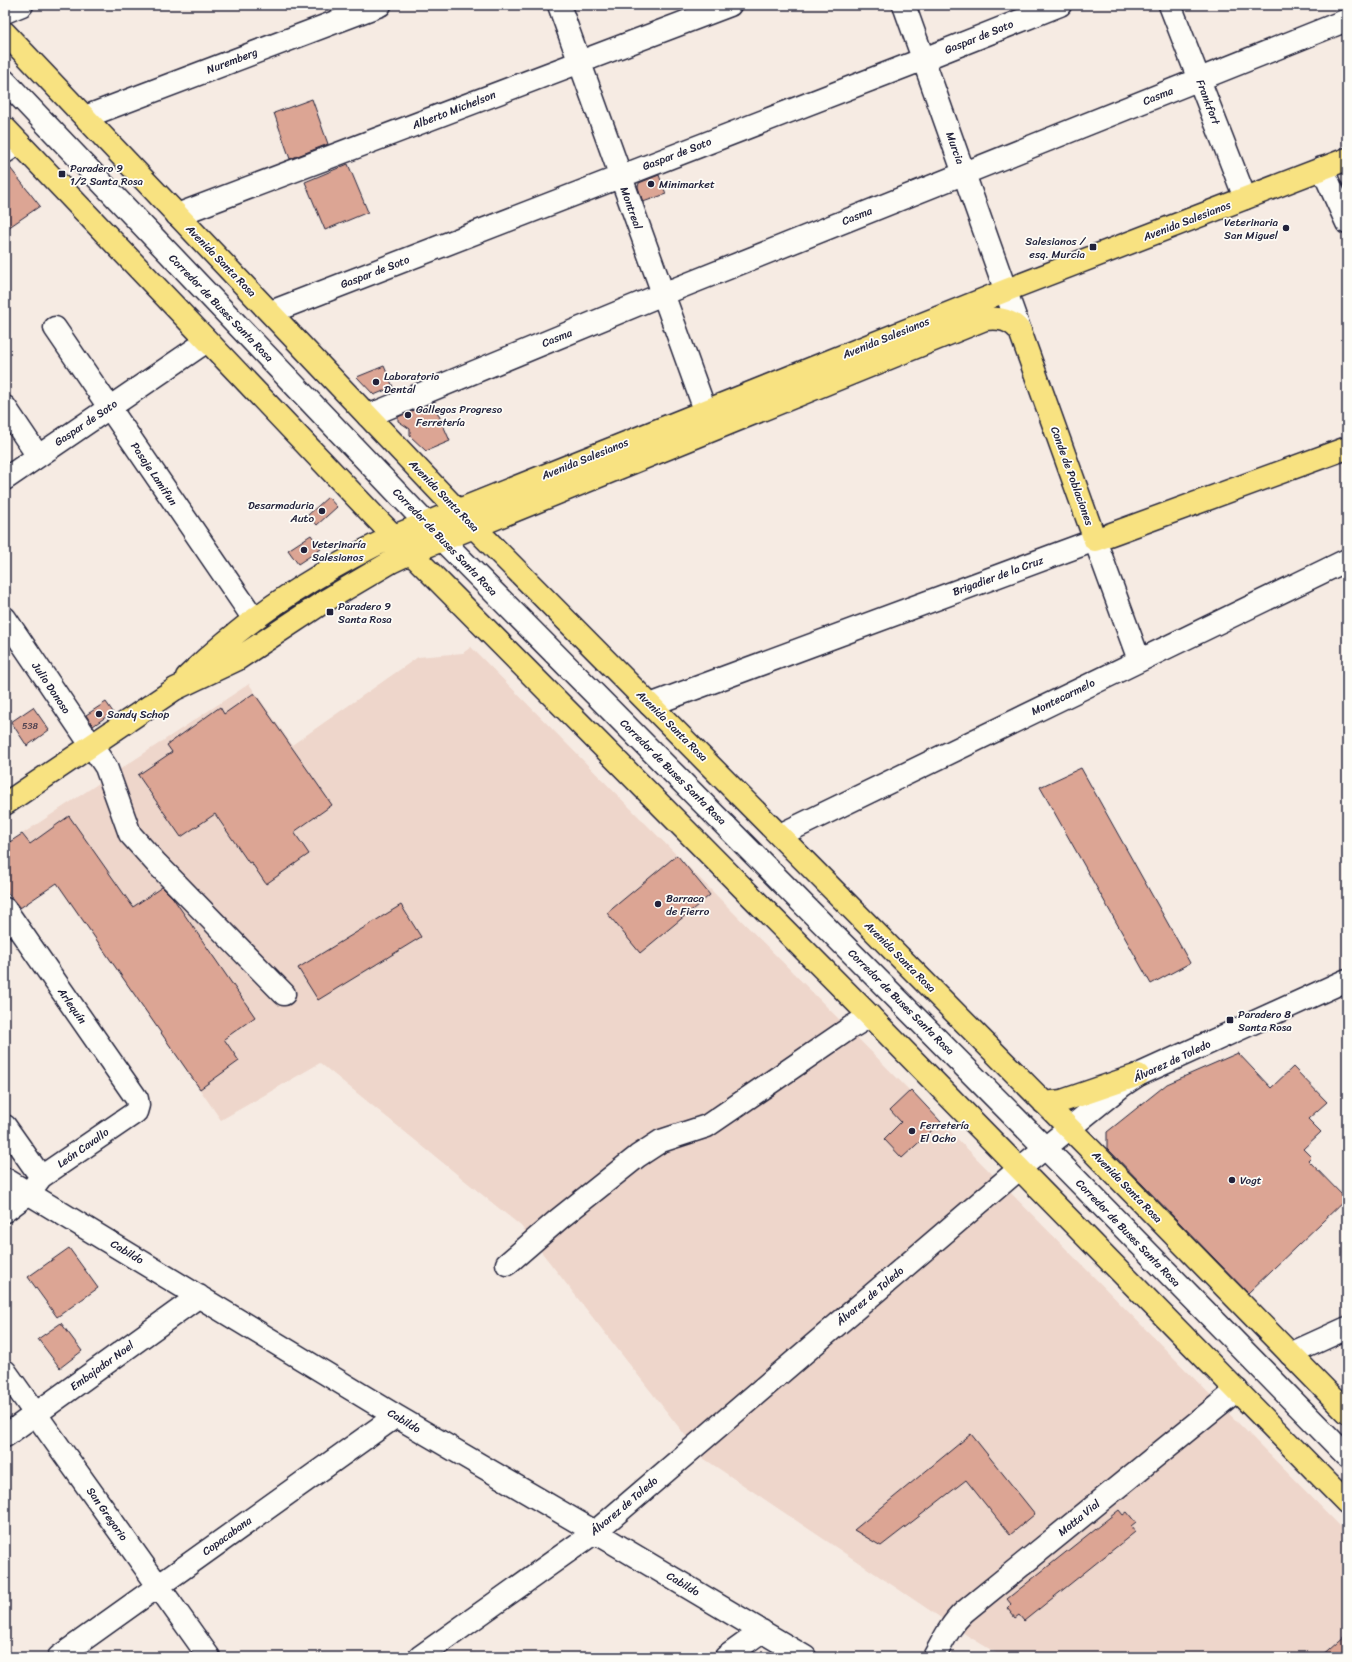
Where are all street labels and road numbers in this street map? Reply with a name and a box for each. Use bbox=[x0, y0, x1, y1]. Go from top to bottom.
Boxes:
street label: Gaspar de Soto bbox=[942, 14, 1017, 59]
street label: Nuremberg bbox=[204, 42, 261, 79]
street label: Frankfort bbox=[1191, 77, 1226, 128]
street label: Casma bbox=[1140, 81, 1177, 111]
street label: Alberto Michelson bbox=[408, 85, 499, 135]
street label: Murcia bbox=[940, 129, 970, 167]
street label: Gaspar de Soto bbox=[640, 132, 715, 176]
street label: Montreal bbox=[615, 184, 648, 233]
street label: Avenida Salesianos bbox=[1139, 195, 1234, 247]
street label: Casma bbox=[839, 201, 876, 231]
street label: Avenida Santa Rosa bbox=[181, 220, 261, 302]
street label: Corredor de Buses Santa Rosa bbox=[164, 249, 278, 367]
street label: Gaspar de Soto bbox=[338, 250, 413, 294]
street label: Avenida Salesianos bbox=[839, 311, 933, 365]
street label: Casma bbox=[539, 323, 576, 353]
street label: Gaspar de Soto bbox=[50, 394, 122, 451]
street label: Conde de Poblaciones bbox=[1045, 424, 1099, 529]
street label: Avenida Salesianos bbox=[538, 432, 632, 486]
street label: Pasaje Lamifun bbox=[126, 438, 182, 510]
street label: Avenida Santa Rosa bbox=[404, 455, 484, 537]
street label: Corredor de Buses Santa Rosa bbox=[388, 483, 502, 601]
street label: Brigadier de la Cruz bbox=[950, 550, 1047, 601]
street label: Julio Donoso bbox=[26, 657, 76, 718]
street label: Montecarmelo bbox=[1028, 673, 1099, 721]
street label: Avenida Santa Rosa bbox=[631, 685, 713, 767]
street label: Corredor de Buses Santa Rosa bbox=[615, 714, 731, 830]
street label: Avenida Santa Rosa bbox=[859, 916, 941, 998]
street label: Corredor de Buses Santa Rosa bbox=[843, 944, 959, 1060]
street label: Arlequín bbox=[52, 983, 92, 1028]
street label: Álvarez de Toledo bbox=[1129, 1034, 1215, 1088]
street label: León Cavallo bbox=[53, 1123, 113, 1173]
street label: Avenida Santa Rosa bbox=[1087, 1146, 1167, 1228]
street label: Corredor de Buses Santa Rosa bbox=[1071, 1174, 1185, 1292]
street label: Cabildo bbox=[107, 1235, 148, 1270]
street label: Álvarez de Toledo bbox=[831, 1261, 909, 1331]
street label: Embajador Noel bbox=[66, 1336, 139, 1396]
street label: Cabildo bbox=[384, 1404, 425, 1439]
street label: Álvarez de Toledo bbox=[585, 1471, 663, 1541]
street label: San Gregorio bbox=[81, 1483, 133, 1545]
street label: Matta Vial bbox=[1054, 1494, 1105, 1541]
street label: Copacabana bbox=[198, 1511, 256, 1561]
street label: Cabildo bbox=[663, 1567, 704, 1602]

